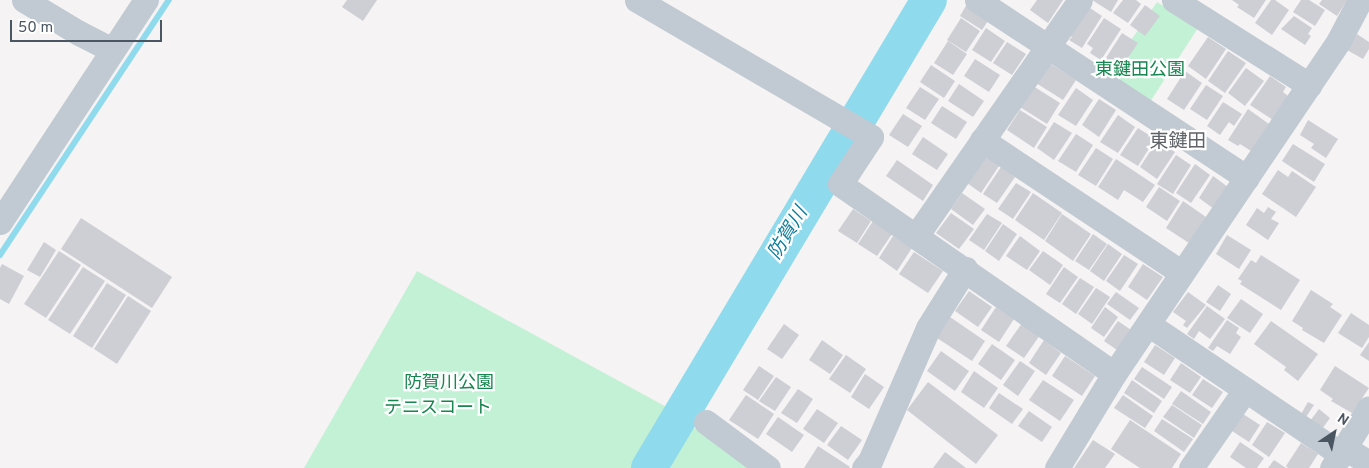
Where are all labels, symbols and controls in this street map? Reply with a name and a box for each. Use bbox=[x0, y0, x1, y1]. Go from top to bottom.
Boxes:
scale bar bbox=[12, 10, 165, 42]
text: 50 m bbox=[18, 19, 53, 38]
park label: 東鍵田公園 bbox=[1095, 60, 1185, 82]
district label: 東鍵田 bbox=[1150, 132, 1206, 154]
water label: 防賀川 bbox=[765, 204, 813, 264]
park label: 防賀川公園 bbox=[404, 373, 494, 395]
park label: テニスコート bbox=[384, 398, 492, 420]
north arrow bbox=[1309, 408, 1359, 458]
text: N bbox=[1334, 410, 1352, 430]

